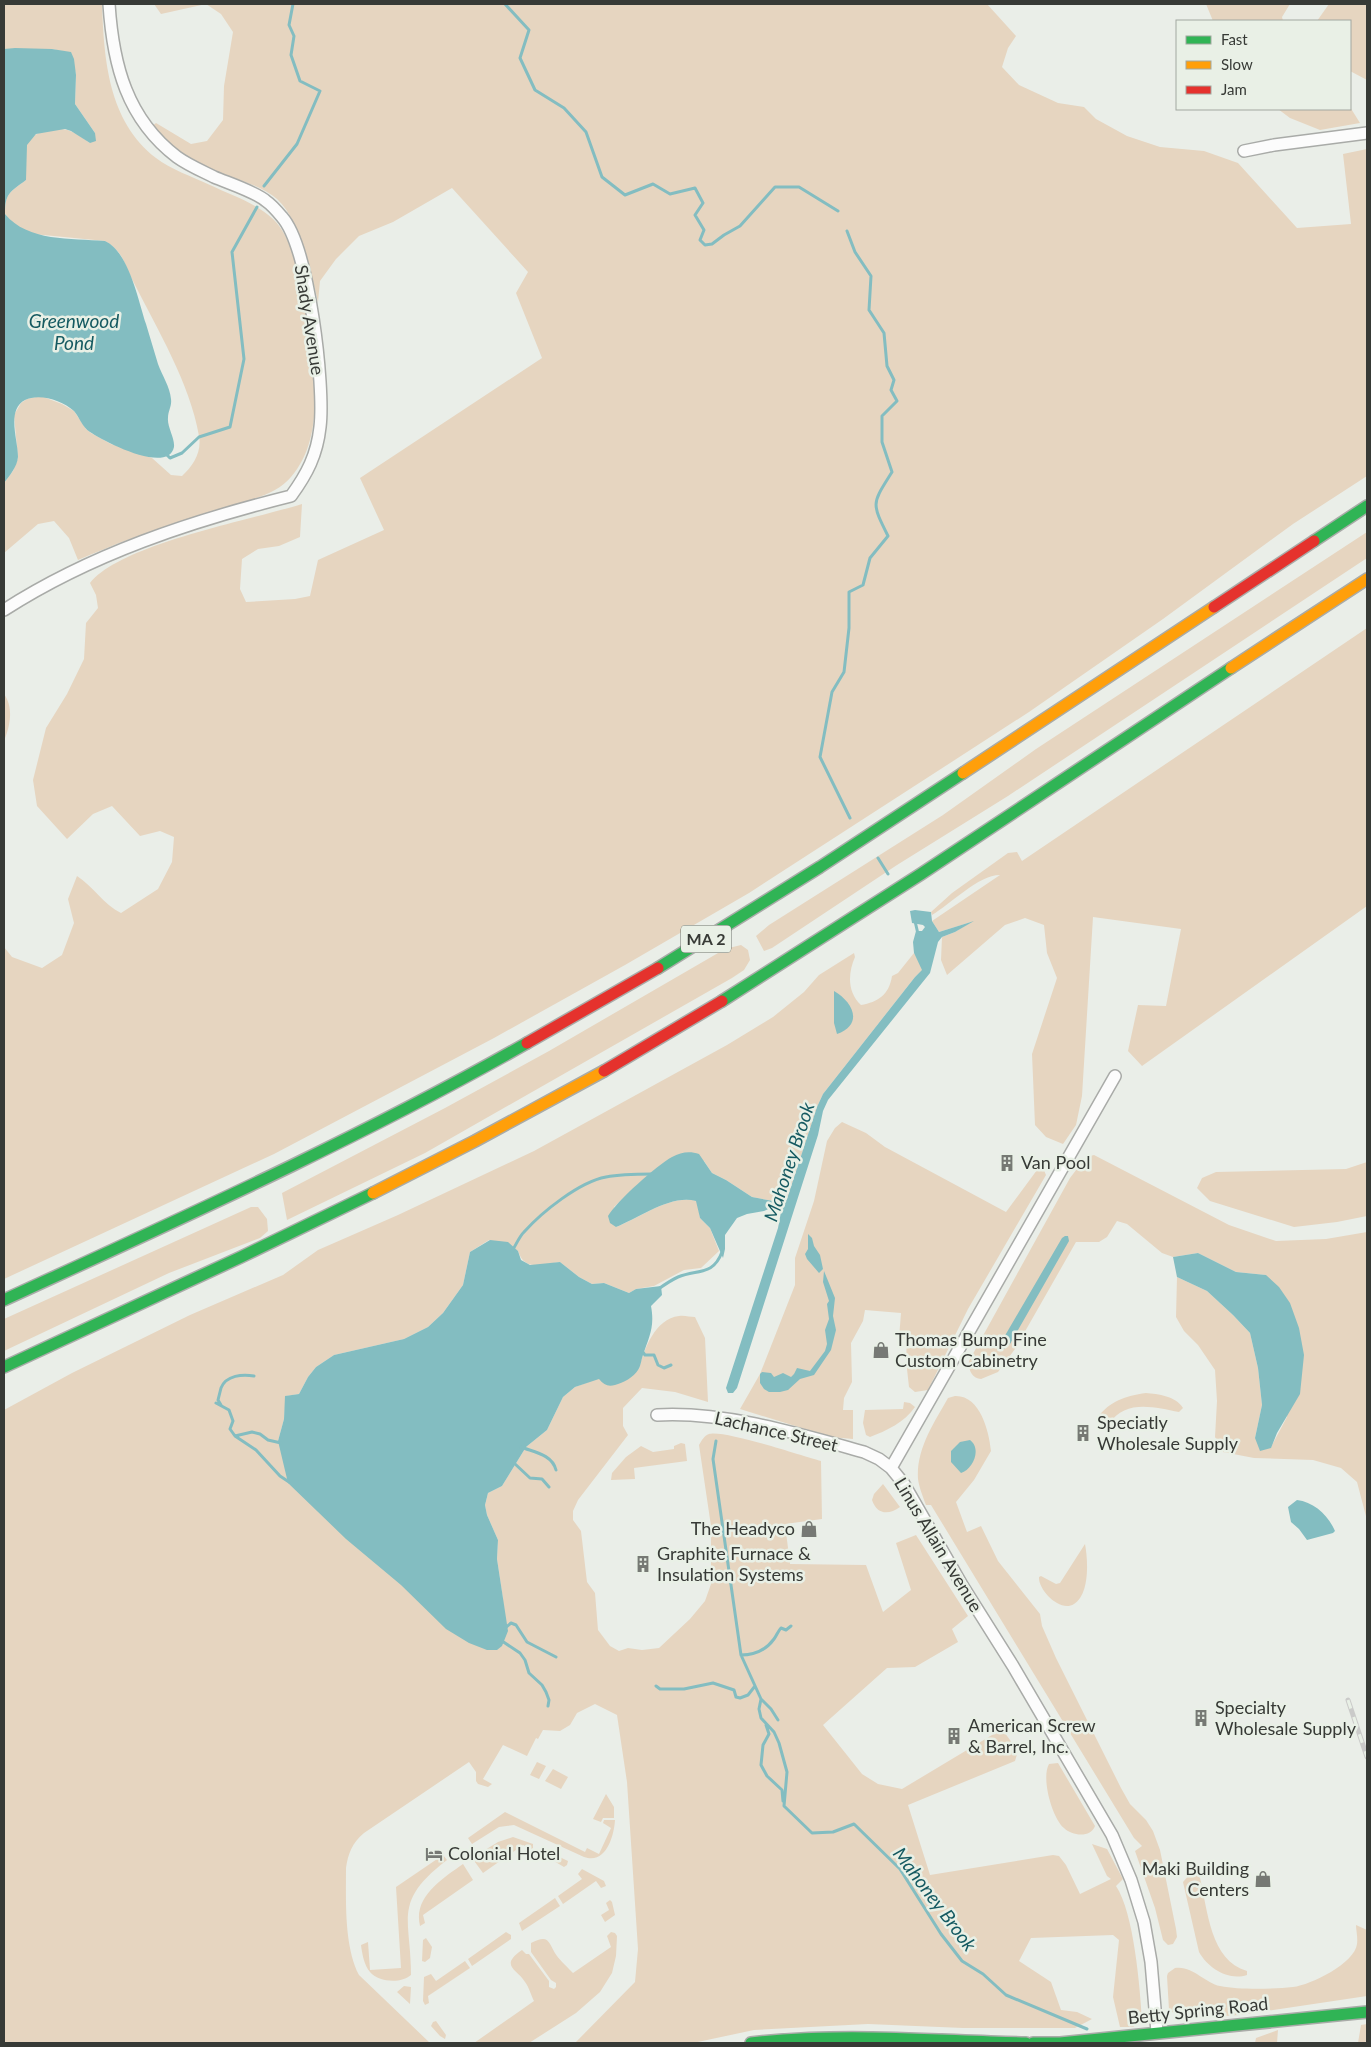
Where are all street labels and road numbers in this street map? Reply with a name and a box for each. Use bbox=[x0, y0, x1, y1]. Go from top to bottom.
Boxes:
street label: Shady Avenue bbox=[290, 263, 330, 376]
road number: MA 2 bbox=[681, 926, 731, 952]
street label: Lachance Street bbox=[712, 1406, 840, 1456]
street label: Linus Allain Avenue bbox=[890, 1473, 988, 1616]
street label: Betty Spring Road bbox=[1127, 1992, 1269, 2028]

